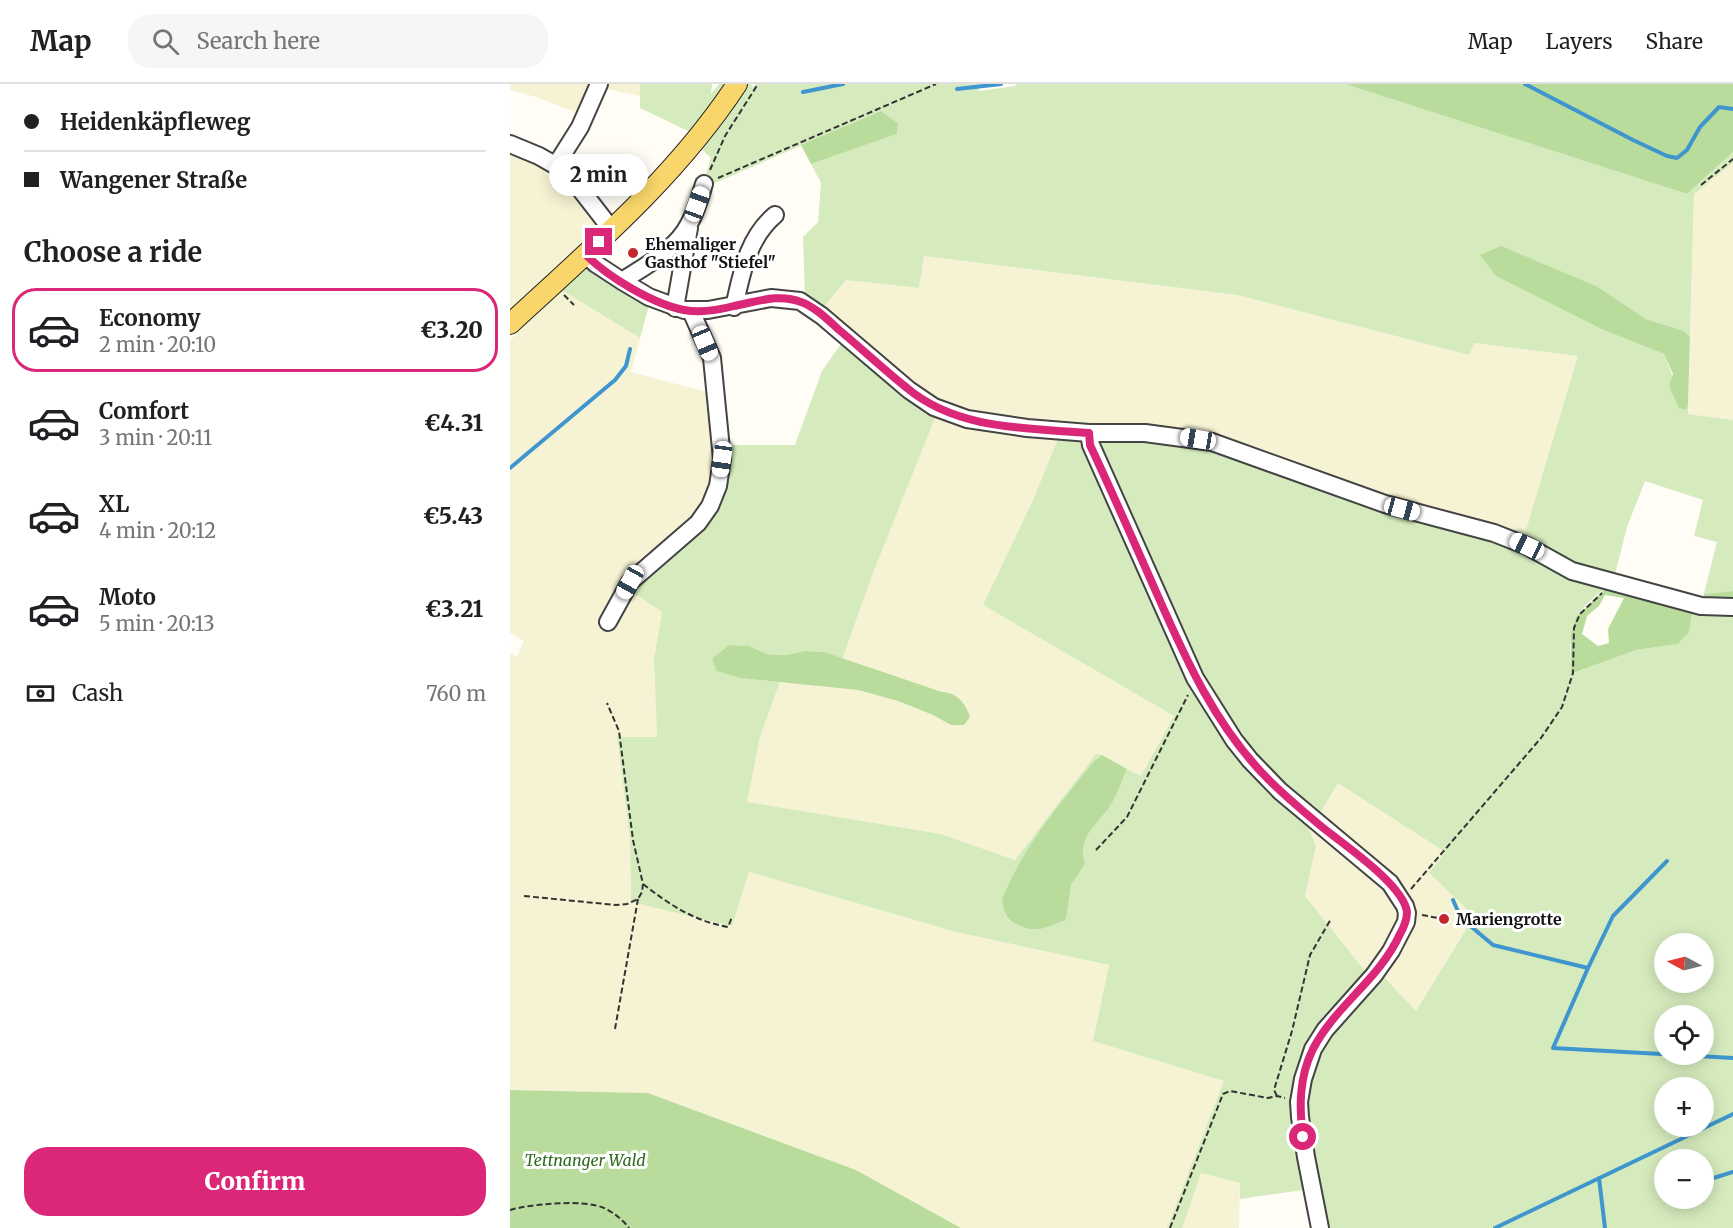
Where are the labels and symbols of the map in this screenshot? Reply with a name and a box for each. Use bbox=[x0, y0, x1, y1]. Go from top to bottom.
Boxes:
callout: 2 min bbox=[550, 155, 648, 197]
car bbox=[682, 184, 712, 224]
route end bbox=[585, 228, 612, 255]
place label: Ehemaliger Gasthof "Stiefel" bbox=[645, 234, 776, 272]
marker: Ehemaliger Gasthof "Stiefel" bbox=[626, 246, 640, 260]
car bbox=[690, 323, 720, 363]
car bbox=[1179, 427, 1217, 451]
car bbox=[711, 440, 733, 478]
car bbox=[1382, 496, 1422, 522]
car bbox=[1507, 530, 1547, 562]
car bbox=[613, 562, 647, 602]
place label: Mariengrotte bbox=[1456, 909, 1562, 929]
marker: Mariengrotte bbox=[1437, 912, 1451, 926]
north arrow bbox=[1654, 933, 1714, 993]
route start bbox=[1289, 1123, 1316, 1150]
park label: Tettnanger Wald bbox=[524, 1150, 646, 1170]

